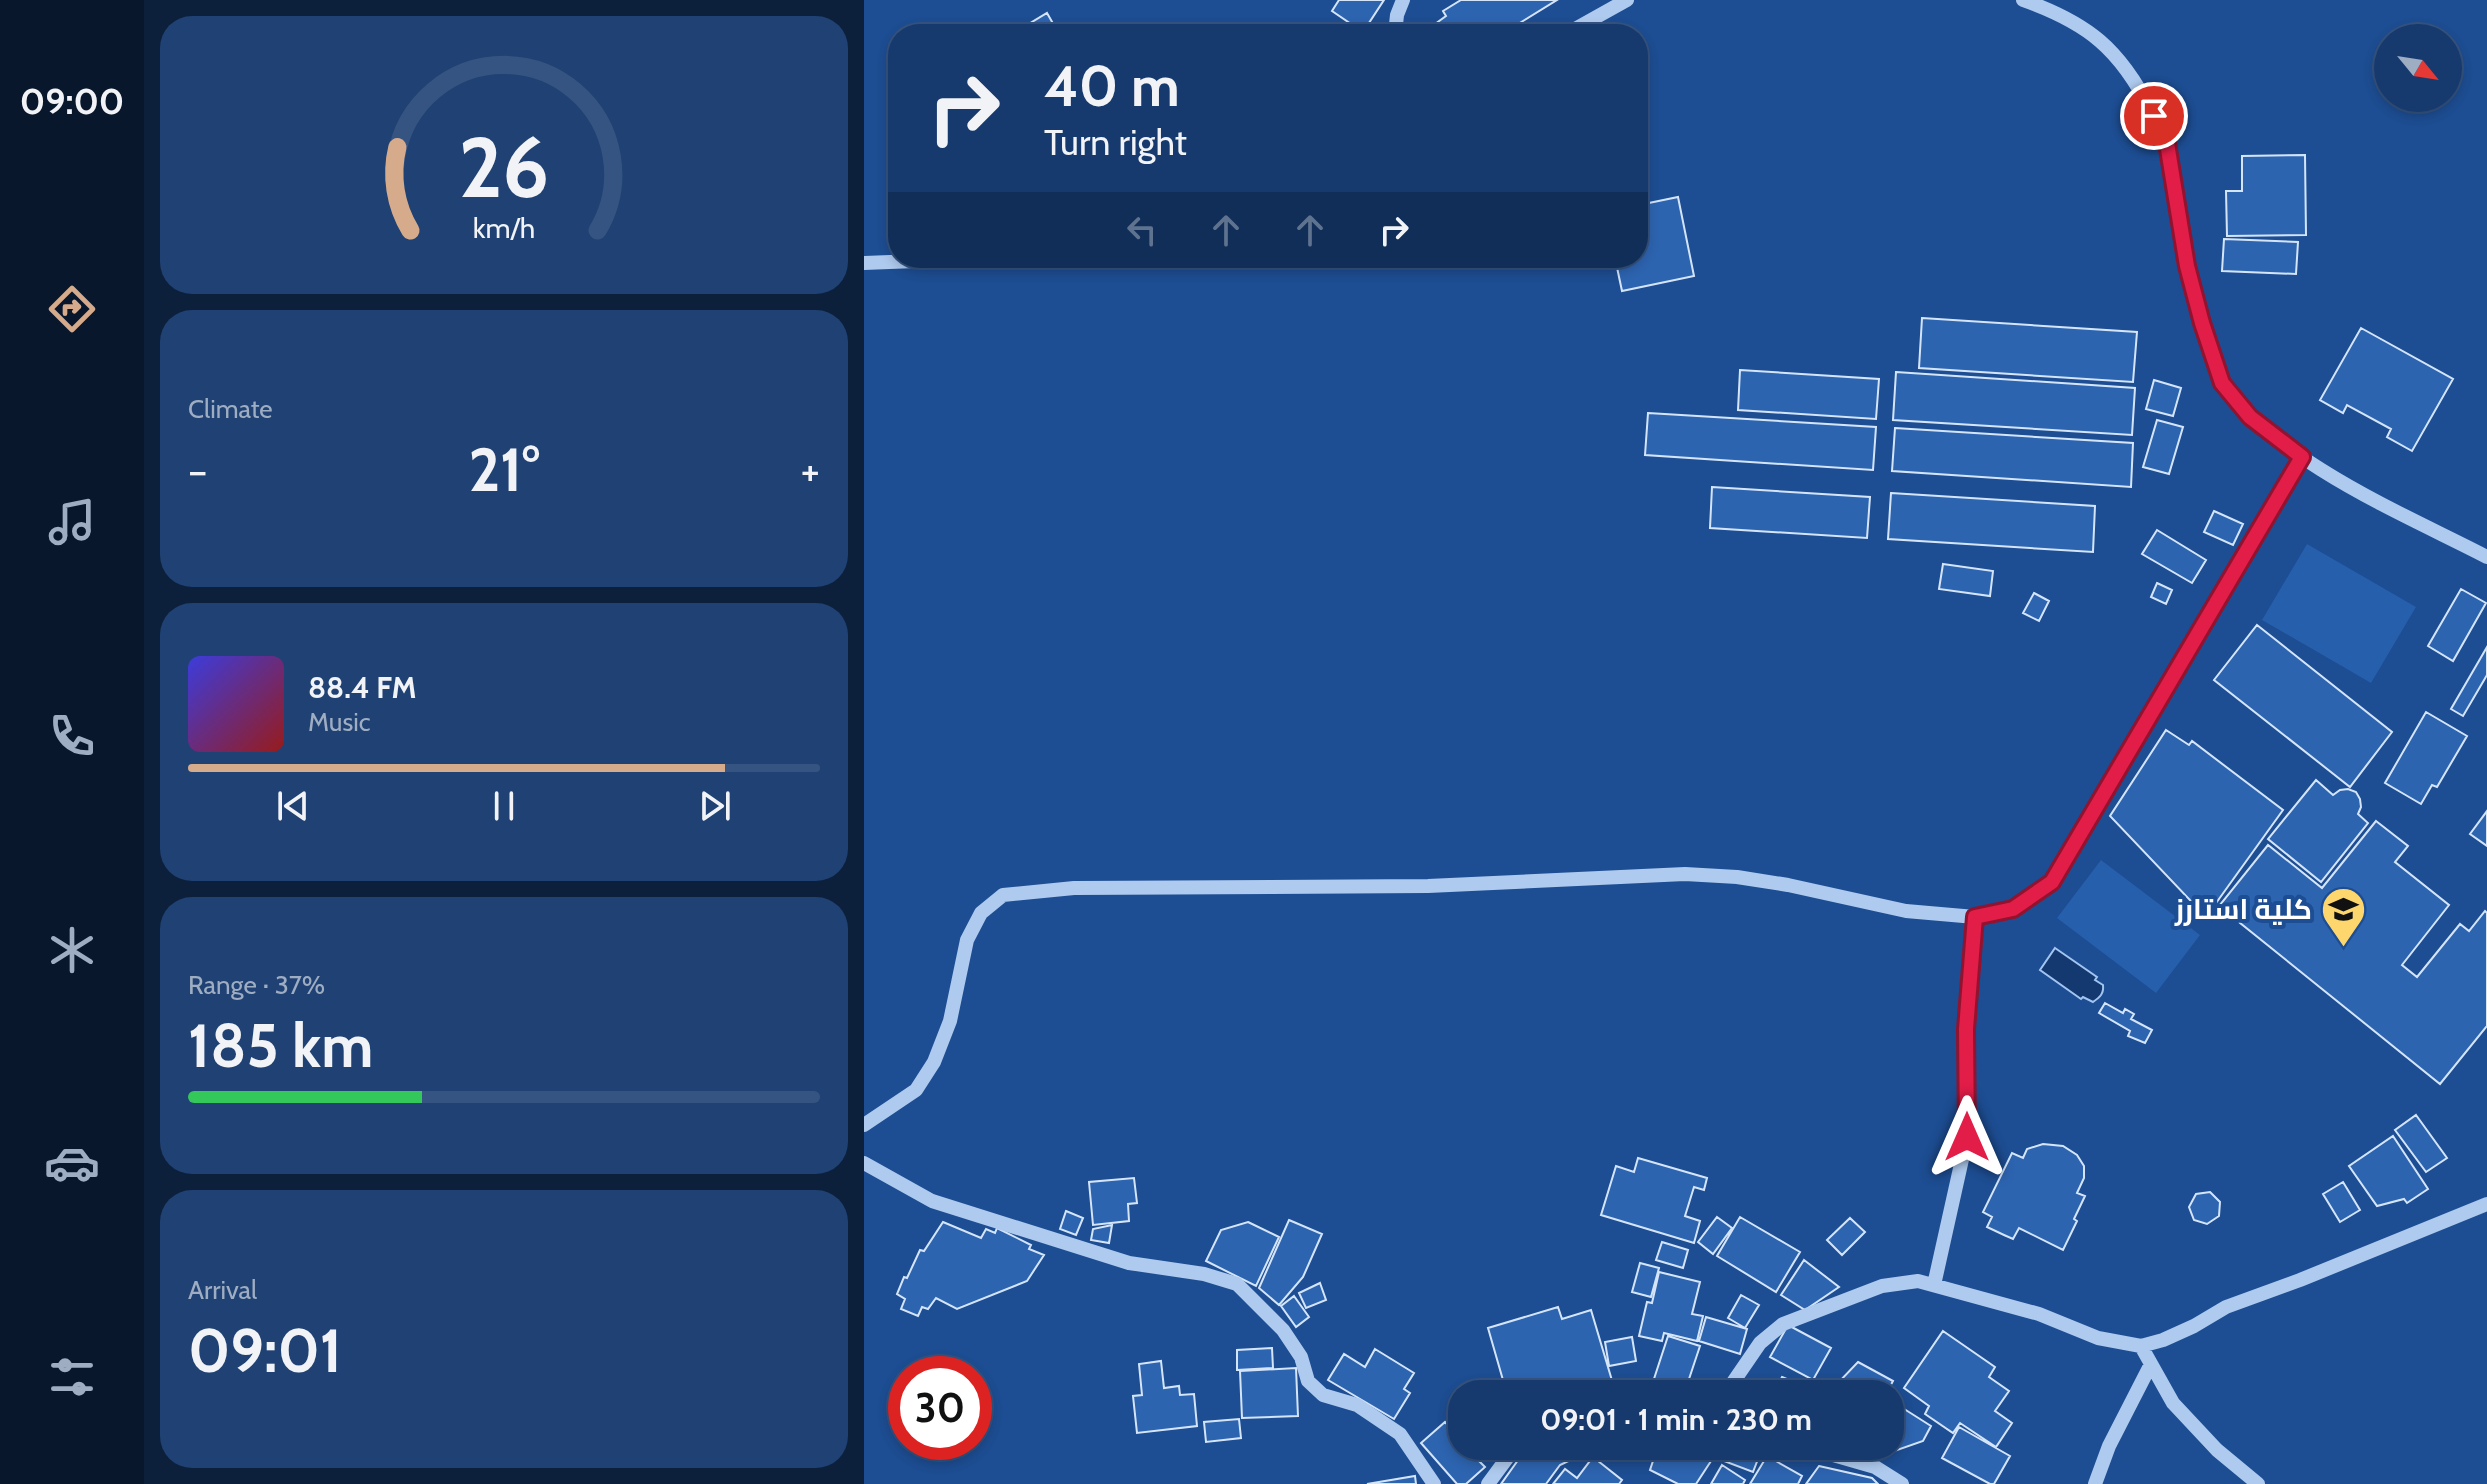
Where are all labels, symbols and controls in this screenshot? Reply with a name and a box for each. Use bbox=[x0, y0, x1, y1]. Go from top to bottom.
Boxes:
north arrow bbox=[2374, 24, 2462, 112]
map controls bbox=[2374, 24, 2462, 112]
text: 40 m bbox=[1044, 52, 1180, 120]
icon: right bbox=[912, 56, 1016, 160]
text: 09:00 bbox=[20, 79, 124, 123]
pin bbox=[2120, 82, 2188, 150]
icon: arrive bbox=[2132, 94, 2176, 138]
text: 26 bbox=[459, 116, 549, 217]
text: Turn right bbox=[1044, 120, 1187, 164]
icon: left bbox=[1120, 208, 1164, 252]
icon: ahead bbox=[1204, 208, 1248, 252]
icon: ahead bbox=[1288, 208, 1332, 252]
icon: right bbox=[1372, 208, 1416, 252]
text: km/h bbox=[473, 210, 535, 245]
icon: directions bbox=[44, 281, 100, 337]
text: Climate bbox=[188, 393, 273, 425]
text: 21° bbox=[468, 433, 540, 506]
text: − bbox=[188, 444, 207, 497]
text: + bbox=[801, 444, 820, 497]
icon: music bbox=[44, 494, 100, 550]
text: 88.4 FM bbox=[308, 669, 417, 706]
text: Music bbox=[308, 706, 371, 738]
icon: phone bbox=[44, 708, 100, 764]
icon: previous bbox=[271, 784, 315, 828]
icon: pause bbox=[482, 784, 526, 828]
icon: next bbox=[693, 784, 737, 828]
school or university icon: كلية استارز bbox=[2319, 885, 2367, 948]
place label: كلية استارز bbox=[2174, 892, 2312, 926]
icon: climate bbox=[44, 922, 100, 978]
text: Range · 37% bbox=[188, 969, 325, 1001]
text: 185 km bbox=[188, 1009, 373, 1082]
position arrow bbox=[1925, 1095, 2009, 1179]
icon: car bbox=[44, 1135, 100, 1191]
text: Arrival bbox=[188, 1274, 257, 1306]
text: 09:01 bbox=[188, 1314, 342, 1387]
icon: filters bbox=[44, 1349, 100, 1405]
speed limit sign: 30 bbox=[888, 1356, 992, 1460]
text: 09:01 · 1 min · 230 m bbox=[1540, 1401, 1812, 1438]

